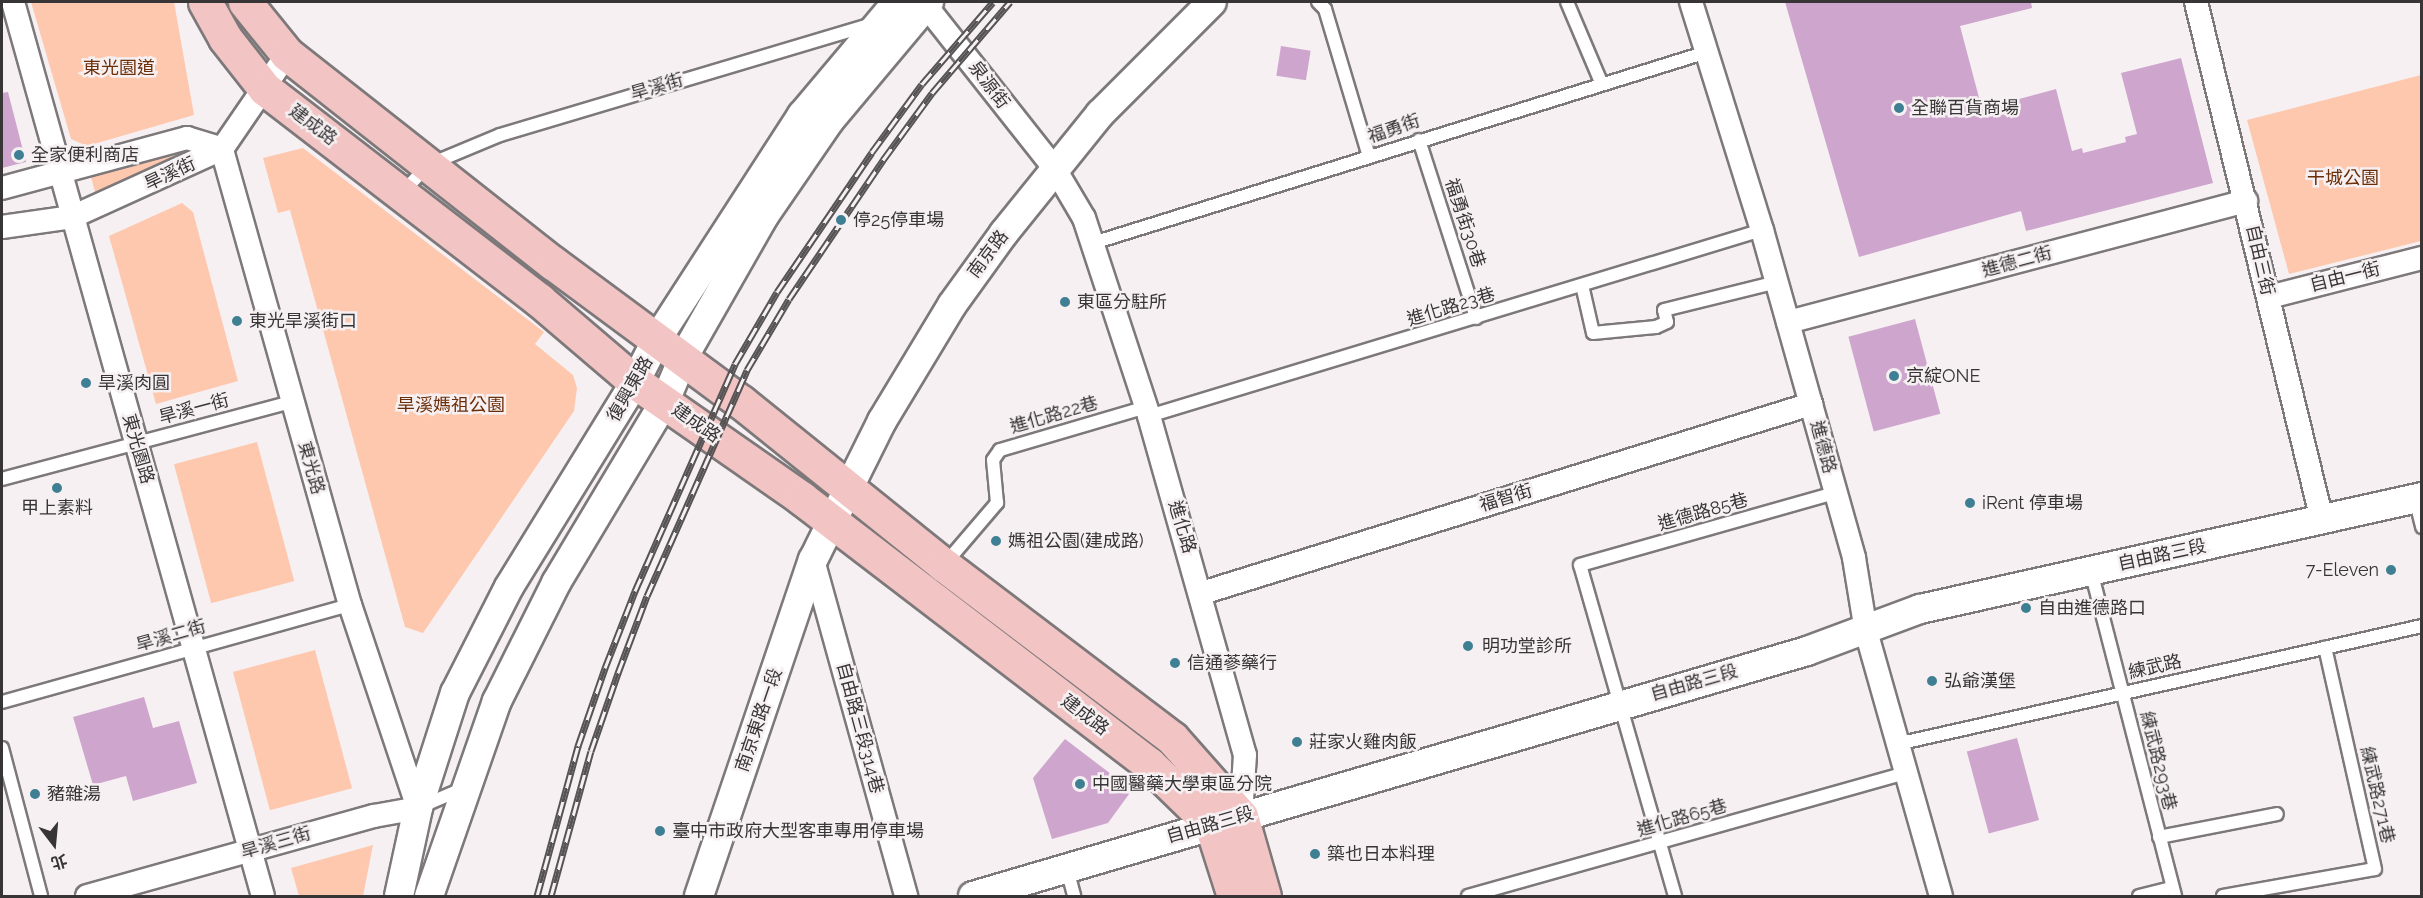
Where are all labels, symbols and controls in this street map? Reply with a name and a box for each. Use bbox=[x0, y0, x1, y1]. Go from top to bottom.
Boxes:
park label: 東光園道 bbox=[83, 57, 155, 79]
street label: 泉源街 bbox=[964, 57, 1014, 113]
street label: 旱溪街 bbox=[628, 69, 686, 105]
place label: 全聯百貨商場 bbox=[1911, 97, 2019, 119]
street label: 建成路 bbox=[285, 100, 341, 150]
marker: 全聯百貨商場 bbox=[1892, 101, 1906, 115]
street label: 福勇街 bbox=[1365, 110, 1423, 148]
place label: 全家便利商店 bbox=[31, 144, 139, 166]
marker: 全家便利商店 bbox=[12, 148, 26, 162]
street label: 旱溪街 bbox=[141, 153, 199, 195]
park label: 干城公園 bbox=[2307, 167, 2379, 189]
street label: 福勇街30巷 bbox=[1440, 176, 1490, 270]
place label: 停25停車場 bbox=[853, 209, 944, 231]
marker: 停25停車場 bbox=[834, 213, 848, 227]
street label: 自由三街 bbox=[2241, 222, 2279, 298]
street label: 南京路 bbox=[963, 226, 1013, 282]
street label: 進德二街 bbox=[1979, 242, 2055, 282]
street label: 自由一街 bbox=[2307, 258, 2383, 296]
street label: 進化路23巷 bbox=[1404, 283, 1498, 331]
place label: 東區分駐所 bbox=[1077, 291, 1167, 313]
marker: 東區分駐所 bbox=[1058, 295, 1072, 309]
place label: 東光旱溪街口 bbox=[249, 310, 357, 332]
marker: 東光旱溪街口 bbox=[230, 314, 244, 328]
street label: 復興東路 bbox=[603, 352, 657, 426]
place label: 京綻ONE bbox=[1906, 365, 1980, 387]
marker: 京綻ONE bbox=[1887, 369, 1901, 383]
place label: 旱溪肉圓 bbox=[98, 372, 170, 394]
marker: 旱溪肉圓 bbox=[79, 376, 93, 390]
street label: 旱溪一街 bbox=[156, 389, 232, 429]
street label: 進化路22巷 bbox=[1007, 392, 1101, 438]
park label: 旱溪媽祖公園 bbox=[397, 394, 505, 416]
street label: 建成路 bbox=[668, 399, 724, 447]
street label: 東光園路 bbox=[118, 411, 158, 487]
street label: 進德路 bbox=[1806, 418, 1840, 476]
street label: 東光路 bbox=[293, 439, 329, 497]
street label: 福智街 bbox=[1477, 480, 1535, 516]
marker: 甲上素料 bbox=[50, 481, 64, 495]
street label: 進德路85巷 bbox=[1656, 489, 1750, 535]
place label: iRent 停車場 bbox=[1982, 492, 2083, 514]
marker: iRent 停車場 bbox=[1963, 496, 1977, 510]
place label: 甲上素料 bbox=[21, 497, 93, 519]
street label: 進化路 bbox=[1164, 498, 1200, 556]
place label: 媽祖公園(建成路) bbox=[1008, 530, 1144, 552]
marker: 媽祖公園(建成路) bbox=[989, 534, 1003, 548]
street label: 自由路三段 bbox=[2116, 535, 2208, 575]
place label: 7-Eleven bbox=[2306, 559, 2379, 581]
marker: 7-Eleven bbox=[2384, 563, 2398, 577]
place label: 自由進德路口 bbox=[2038, 597, 2146, 619]
marker: 自由進德路口 bbox=[2019, 601, 2033, 615]
street label: 旱溪二街 bbox=[133, 616, 209, 656]
place label: 明功堂診所 bbox=[1482, 635, 1572, 657]
marker: 明功堂診所 bbox=[1459, 637, 1477, 655]
street label: 練武路 bbox=[2126, 650, 2184, 684]
place label: 信通蔘藥行 bbox=[1187, 652, 1277, 674]
marker: 信通蔘藥行 bbox=[1168, 656, 1182, 670]
street label: 自由路三段314巷 bbox=[832, 660, 888, 796]
street label: 自由路三段 bbox=[1648, 660, 1740, 706]
street label: 南京東路一段 bbox=[731, 665, 787, 775]
place label: 弘爺漢堡 bbox=[1944, 670, 2016, 692]
marker: 弘爺漢堡 bbox=[1925, 674, 1939, 688]
street label: 建成路 bbox=[1057, 690, 1113, 740]
street label: 練武路293巷 bbox=[2135, 709, 2181, 813]
place label: 莊家火雞肉飯 bbox=[1309, 731, 1417, 753]
marker: 莊家火雞肉飯 bbox=[1290, 735, 1304, 749]
street label: 練武路271巷 bbox=[2355, 744, 2399, 846]
place label: 中國醫藥大學東區分院 bbox=[1092, 773, 1272, 795]
marker: 中國醫藥大學東區分院 bbox=[1073, 777, 1087, 791]
place label: 豬雜湯 bbox=[47, 783, 101, 805]
marker: 豬雜湯 bbox=[28, 787, 42, 801]
street label: 進化路65巷 bbox=[1634, 795, 1730, 841]
street label: 自由路三段 bbox=[1164, 802, 1256, 848]
north arrow bbox=[24, 814, 84, 874]
place label: 臺中市政府大型客車專用停車場 bbox=[672, 820, 924, 842]
street label: 旱溪三街 bbox=[238, 823, 314, 863]
marker: 臺中市政府大型客車專用停車場 bbox=[653, 824, 667, 838]
place label: 築也日本料理 bbox=[1327, 843, 1435, 865]
marker: 築也日本料理 bbox=[1308, 847, 1322, 861]
text: 北 bbox=[49, 850, 69, 873]

